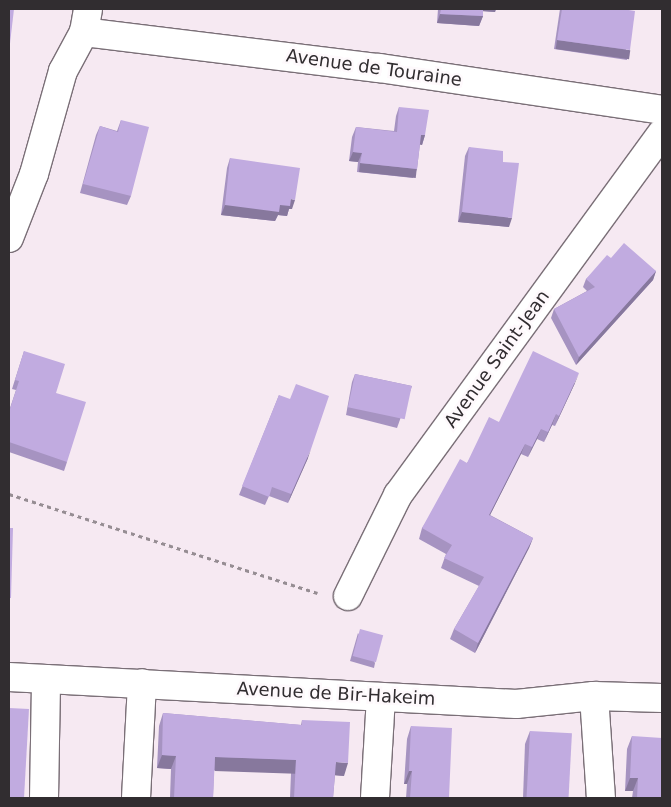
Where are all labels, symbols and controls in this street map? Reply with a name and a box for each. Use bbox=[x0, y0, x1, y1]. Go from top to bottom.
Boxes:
street label: Avenue de Touraine bbox=[285, 45, 463, 91]
street label: Avenue Saint-Jean bbox=[440, 286, 554, 432]
street label: Avenue de Bir-Hakeim bbox=[236, 678, 436, 710]

